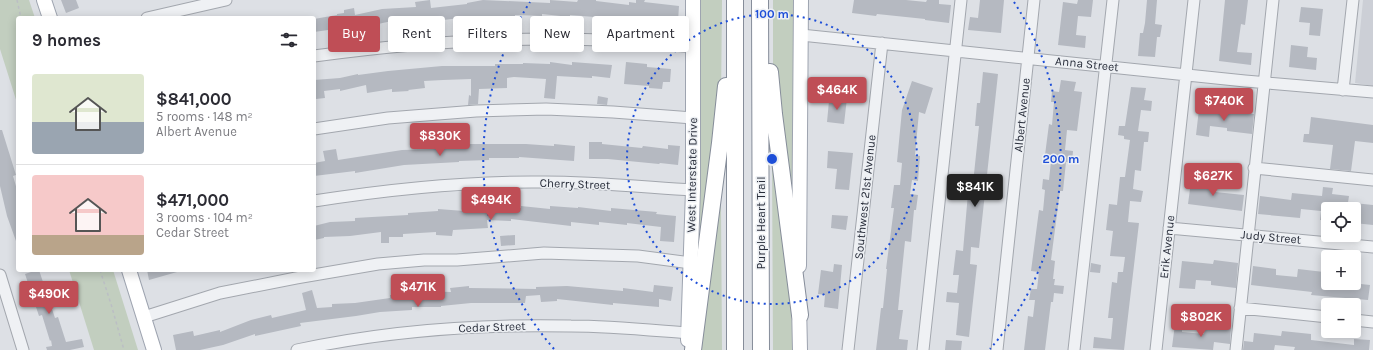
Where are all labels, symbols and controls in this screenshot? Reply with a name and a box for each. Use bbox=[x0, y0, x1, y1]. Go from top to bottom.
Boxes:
text: 100 m bbox=[755, 7, 789, 21]
chip: Buy bbox=[328, 16, 380, 52]
chip: Rent bbox=[388, 16, 445, 52]
chip: Filters bbox=[453, 16, 522, 52]
chip: New bbox=[530, 16, 584, 52]
chip: Apartment bbox=[592, 16, 689, 52]
icon: filters bbox=[278, 29, 300, 51]
text: 9 homes bbox=[32, 30, 101, 50]
street label: Anna Street bbox=[1055, 54, 1120, 74]
pin: $464K bbox=[809, 77, 865, 111]
street label: Albert Avenue bbox=[1011, 77, 1033, 153]
text: $464K bbox=[817, 82, 857, 97]
pin: $740K bbox=[1196, 88, 1252, 122]
text: $841,000 bbox=[156, 89, 231, 109]
icon: home bbox=[64, 90, 112, 138]
text: $740K bbox=[1204, 93, 1244, 108]
text: 5 rooms · 148 m² bbox=[156, 109, 253, 124]
street label: West Interstate Drive bbox=[684, 118, 700, 232]
pin: $830K bbox=[412, 123, 468, 157]
text: Albert Avenue bbox=[156, 124, 237, 139]
text: $830K bbox=[419, 128, 461, 143]
street label: Southwest 21st Avenue bbox=[851, 134, 879, 260]
centre of rings bbox=[765, 152, 779, 166]
text: 200 m bbox=[1043, 152, 1079, 166]
pin: $627K bbox=[1185, 163, 1241, 197]
text: $627K bbox=[1193, 168, 1233, 183]
pin: $841K bbox=[947, 174, 1003, 208]
street label: Cherry Street bbox=[539, 176, 611, 192]
street label: Purple Heart Trail bbox=[754, 176, 768, 270]
text: $841K bbox=[956, 179, 994, 194]
pin: $494K bbox=[463, 187, 519, 221]
text: $471,000 bbox=[156, 190, 229, 210]
icon: home bbox=[64, 191, 112, 239]
text: $494K bbox=[471, 192, 511, 207]
map controls bbox=[1321, 202, 1361, 338]
button: locate bbox=[1321, 202, 1361, 242]
text: 3 rooms · 104 m² bbox=[156, 210, 253, 225]
street label: Erik Avenue bbox=[1157, 215, 1177, 279]
text: Cedar Street bbox=[156, 225, 229, 240]
street label: Judy Street bbox=[1240, 227, 1302, 247]
button: + bbox=[1321, 250, 1361, 290]
pin: $471K bbox=[390, 274, 446, 308]
text: $471K bbox=[400, 279, 436, 294]
pin: $490K bbox=[21, 281, 77, 315]
text: $490K bbox=[28, 286, 70, 301]
button: − bbox=[1321, 298, 1361, 338]
pin: $802K bbox=[1173, 304, 1229, 338]
text: $802K bbox=[1180, 309, 1222, 324]
street label: Cedar Street bbox=[458, 319, 526, 335]

